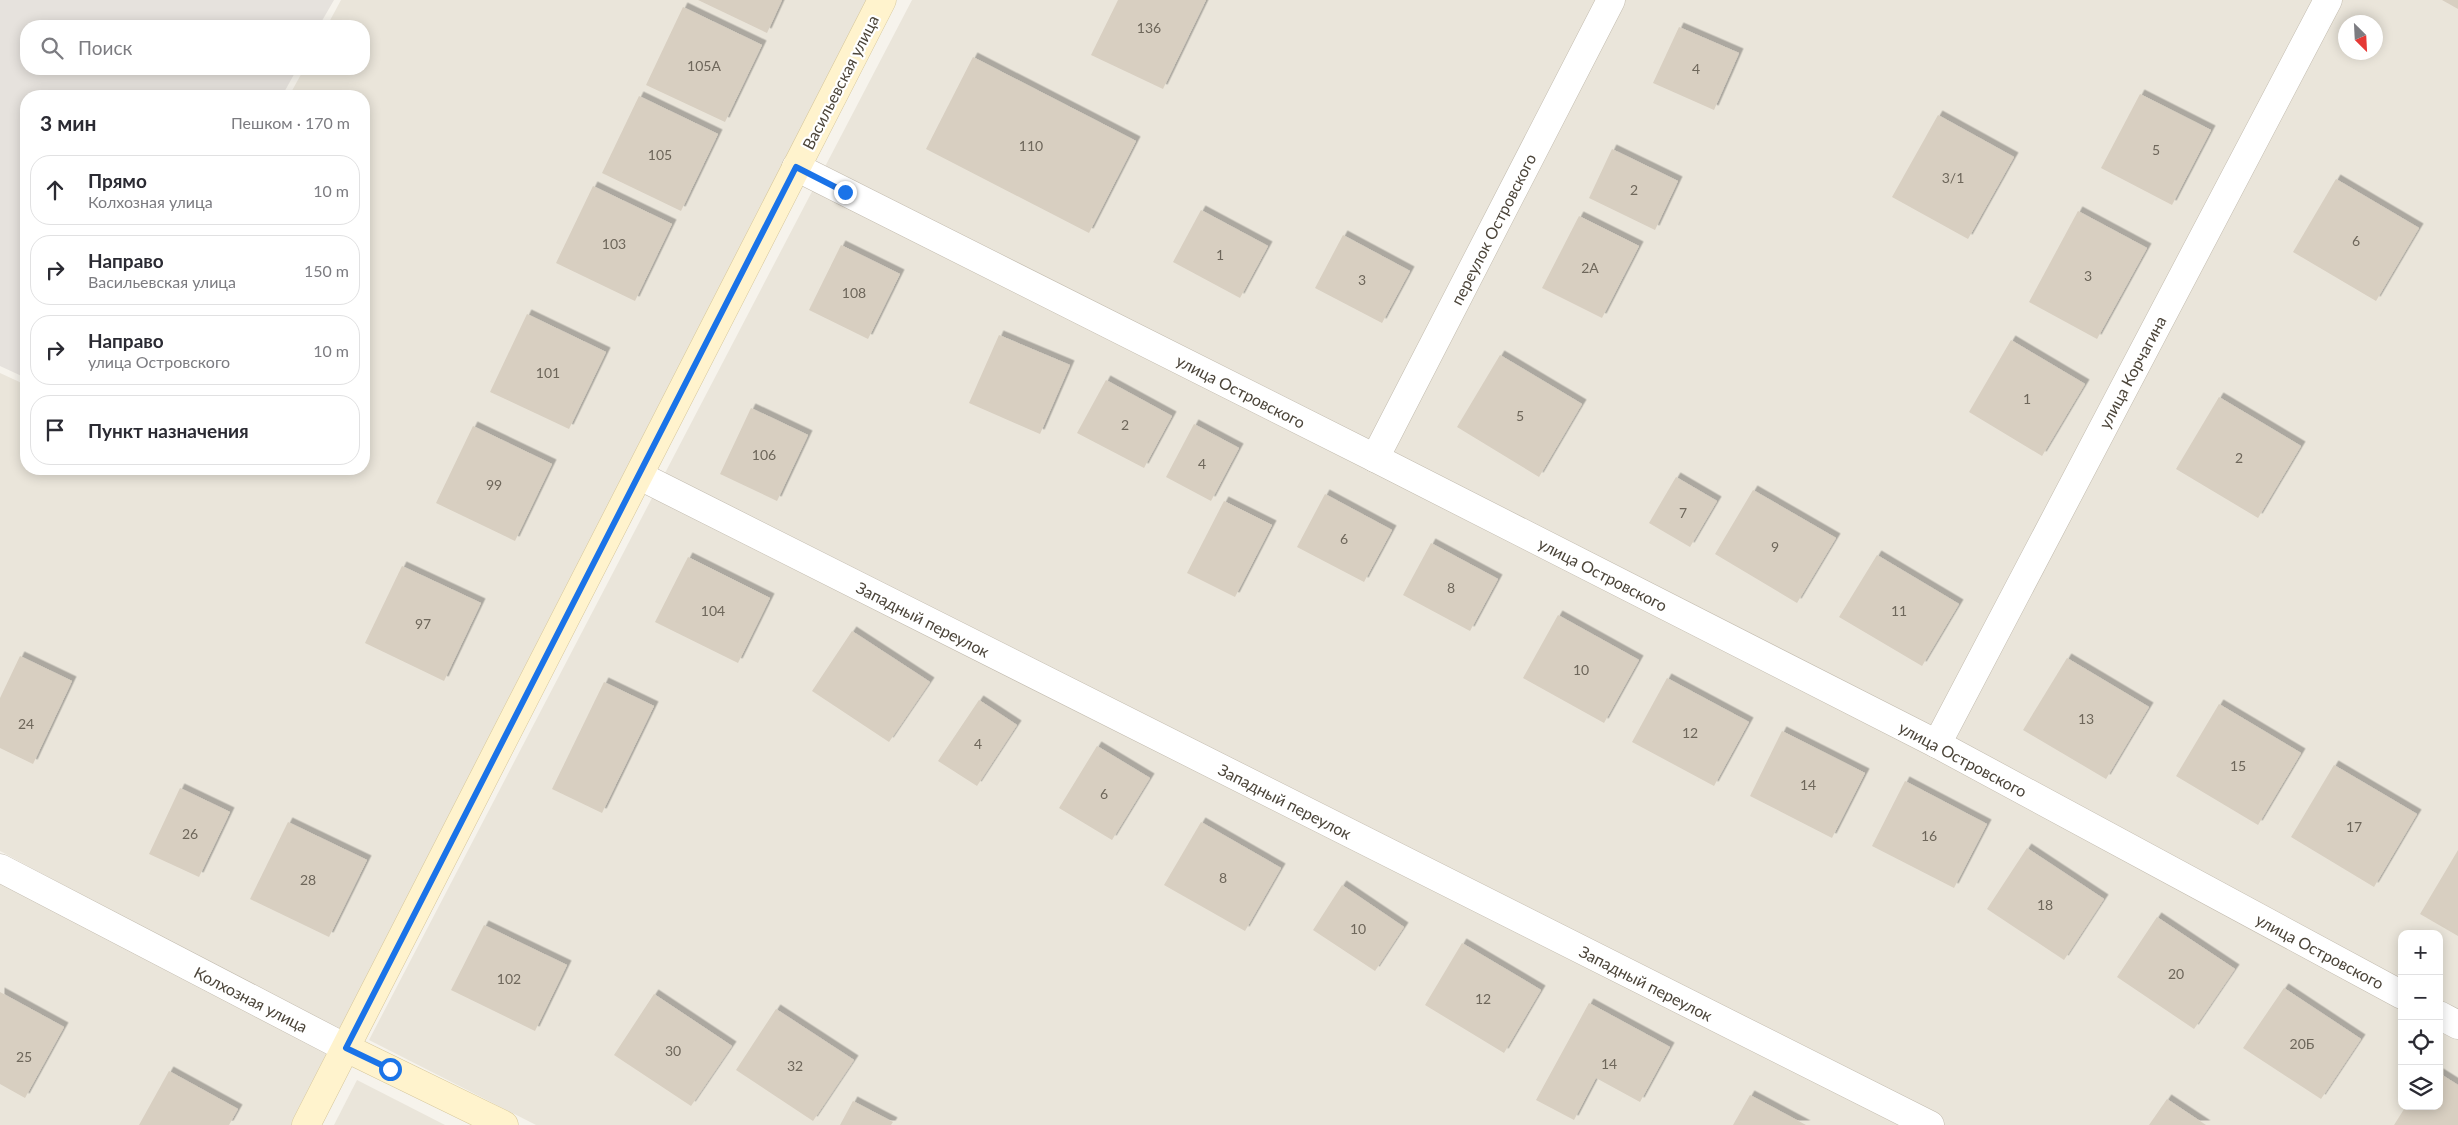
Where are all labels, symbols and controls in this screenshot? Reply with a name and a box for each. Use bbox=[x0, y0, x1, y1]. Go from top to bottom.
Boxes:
street label: Васильевская улица bbox=[798, 12, 882, 152]
north arrow bbox=[2338, 15, 2383, 60]
house number: 136 bbox=[1137, 19, 1161, 36]
search box bbox=[20, 20, 370, 75]
icon: search bbox=[38, 34, 66, 62]
text: Поиск bbox=[78, 36, 132, 59]
house number: 105А bbox=[687, 57, 721, 74]
house number: 4 bbox=[1692, 60, 1700, 77]
text: 3 мин bbox=[40, 110, 97, 135]
text: Пешком · 170 m bbox=[231, 113, 350, 132]
house number: 110 bbox=[1019, 137, 1043, 154]
house number: 5 bbox=[2152, 141, 2160, 158]
house number: 105 bbox=[648, 146, 672, 163]
street label: переулок Островского bbox=[1447, 150, 1539, 308]
text: Прямо bbox=[88, 169, 147, 192]
house number: 3/1 bbox=[1942, 169, 1964, 186]
icon: ahead bbox=[41, 176, 69, 204]
text: 10 m bbox=[313, 181, 349, 200]
route end bbox=[834, 181, 857, 204]
house number: 2 bbox=[1630, 181, 1638, 198]
text: Колхозная улица bbox=[88, 192, 213, 211]
house number: 6 bbox=[2352, 232, 2360, 249]
house number: 103 bbox=[602, 235, 626, 252]
house number: 1 bbox=[1216, 246, 1224, 263]
text: Направо bbox=[88, 249, 164, 272]
icon: right bbox=[41, 256, 69, 284]
house number: 2А bbox=[1581, 259, 1599, 276]
text: 150 m bbox=[304, 261, 349, 280]
house number: 3 bbox=[2084, 267, 2092, 284]
house number: 3 bbox=[1358, 271, 1366, 288]
text: Васильевская улица bbox=[88, 272, 236, 291]
house number: 108 bbox=[842, 284, 866, 301]
street label: улица Корчагина bbox=[2094, 312, 2170, 432]
text: Направо bbox=[88, 329, 164, 352]
icon: right bbox=[41, 336, 69, 364]
text: 10 m bbox=[313, 341, 349, 360]
street label: улица Островского bbox=[1173, 350, 1309, 432]
text: улица Островского bbox=[88, 352, 230, 371]
house number: 101 bbox=[536, 364, 560, 381]
house number: 1 bbox=[2023, 390, 2031, 407]
house number: 5 bbox=[1516, 407, 1524, 424]
icon: arrive bbox=[41, 416, 69, 444]
house number: 2 bbox=[1121, 416, 1129, 433]
text: Пункт назначения bbox=[88, 419, 249, 442]
house number: 106 bbox=[752, 446, 776, 463]
house number: 2 bbox=[2235, 449, 2243, 466]
house number: 4 bbox=[1198, 455, 1206, 472]
house number: 99 bbox=[486, 476, 502, 493]
house number: 7 bbox=[1679, 504, 1687, 521]
house number: 6 bbox=[1340, 530, 1348, 547]
street label: улица Островского bbox=[1535, 533, 1671, 615]
house number: 9 bbox=[1771, 538, 1779, 555]
street label: Западный переулок bbox=[853, 577, 993, 661]
house number: 8 bbox=[1447, 579, 1455, 596]
house number: 104 bbox=[701, 602, 725, 619]
house number: 11 bbox=[1891, 602, 1907, 619]
house number: 97 bbox=[415, 615, 431, 632]
house number: 10 bbox=[1573, 661, 1589, 678]
house number: 13 bbox=[2078, 710, 2094, 727]
house number: 24 bbox=[18, 715, 34, 732]
street label: улица Островского bbox=[1896, 717, 2030, 801]
house number: 12 bbox=[1682, 724, 1698, 741]
house number: 4 bbox=[974, 735, 982, 752]
house number: 15 bbox=[2230, 757, 2246, 774]
street label: Западный переулок bbox=[1215, 759, 1355, 843]
house number: 14 bbox=[1800, 776, 1816, 793]
house number: 6 bbox=[1100, 785, 1108, 802]
house number: 17 bbox=[2346, 818, 2362, 835]
house number: 26 bbox=[182, 825, 198, 842]
house number: 16 bbox=[1921, 827, 1937, 844]
house number: 8 bbox=[1219, 869, 1227, 886]
house number: 28 bbox=[300, 871, 316, 888]
house number: 18 bbox=[2037, 896, 2053, 913]
street label: улица Островского bbox=[2253, 909, 2387, 993]
house number: 10 bbox=[1350, 920, 1366, 937]
map controls bbox=[2398, 930, 2443, 1110]
button: + bbox=[2398, 930, 2443, 975]
street label: Западный переулок bbox=[1576, 941, 1716, 1025]
street label: Колхозная улица bbox=[191, 962, 311, 1036]
house number: 20 bbox=[2168, 965, 2184, 982]
house number: 102 bbox=[497, 970, 521, 987]
button: − bbox=[2398, 975, 2443, 1020]
house number: 12 bbox=[1475, 990, 1491, 1007]
button: locate bbox=[2398, 1020, 2443, 1065]
house number: 20Б bbox=[2290, 1035, 2315, 1052]
house number: 30 bbox=[665, 1042, 681, 1059]
house number: 25 bbox=[16, 1048, 32, 1065]
house number: 14 bbox=[1601, 1055, 1617, 1072]
house number: 32 bbox=[787, 1057, 803, 1074]
route start bbox=[379, 1058, 402, 1081]
button: layers bbox=[2398, 1065, 2443, 1110]

